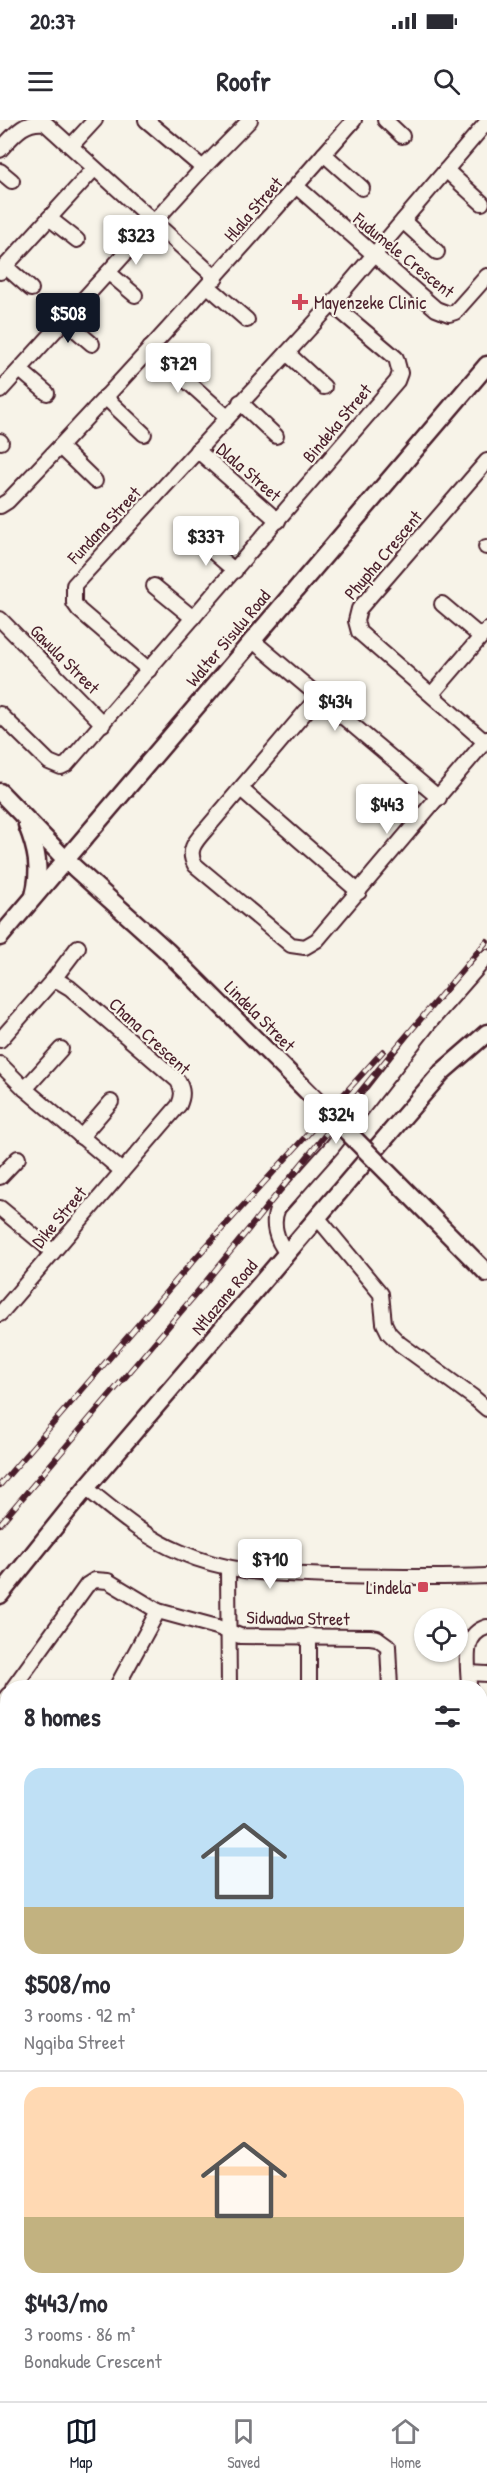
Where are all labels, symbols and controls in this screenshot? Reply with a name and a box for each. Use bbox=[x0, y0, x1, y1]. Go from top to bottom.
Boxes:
text: 20:37 bbox=[30, 6, 76, 36]
text: Roofr bbox=[216, 63, 271, 99]
icon: menu bbox=[24, 65, 57, 98]
icon: search bbox=[430, 65, 463, 98]
street label: Hlala Street bbox=[218, 171, 289, 247]
street label: Fudumele Crescent bbox=[348, 206, 460, 304]
pin: $323 bbox=[100, 215, 172, 266]
text: $323 bbox=[117, 221, 155, 248]
place label: Mayenzeke Clinic bbox=[314, 290, 426, 315]
pin: $508 bbox=[32, 293, 104, 344]
marker: Mayenzeke Clinic bbox=[291, 293, 309, 311]
text: $508 bbox=[50, 299, 86, 326]
pin: $729 bbox=[142, 343, 214, 394]
text: $729 bbox=[160, 349, 196, 376]
street label: Bindeka Street bbox=[297, 378, 378, 468]
street label: Dlala Street bbox=[211, 437, 287, 508]
street label: Fundana Street bbox=[61, 480, 147, 570]
street label: Phupha Crescent bbox=[338, 505, 428, 605]
pin: $337 bbox=[170, 516, 242, 567]
text: $337 bbox=[187, 522, 225, 549]
street label: Walter Sisulu Road bbox=[180, 584, 276, 692]
street label: Gawula Street bbox=[25, 619, 106, 700]
pin: $434 bbox=[299, 681, 371, 732]
text: $434 bbox=[318, 687, 352, 714]
pin: $443 bbox=[351, 784, 423, 835]
text: $443 bbox=[370, 790, 404, 817]
street label: Lindela Street bbox=[219, 975, 302, 1058]
street label: Chana Crescent bbox=[104, 992, 197, 1081]
pin: $324 bbox=[300, 1094, 372, 1145]
text: $324 bbox=[318, 1100, 354, 1127]
street label: Dike Street bbox=[26, 1180, 93, 1253]
street label: Ntlazane Road bbox=[185, 1254, 263, 1340]
pin: $710 bbox=[234, 1539, 306, 1590]
text: $710 bbox=[252, 1545, 288, 1572]
place label: Lindela bbox=[366, 1575, 411, 1600]
marker: Lindela bbox=[416, 1580, 430, 1594]
street label: Sidwadwa Street bbox=[246, 1605, 351, 1631]
map controls bbox=[414, 1608, 468, 1662]
button: locate bbox=[414, 1608, 468, 1662]
text: 8 homes bbox=[24, 1699, 101, 1734]
icon: filters bbox=[431, 1700, 464, 1733]
icon: home bbox=[190, 1807, 298, 1915]
text: $508/mo bbox=[24, 1966, 110, 2001]
text: 3 rooms · 92 m² bbox=[24, 2001, 135, 2028]
text: Ngqiba Street bbox=[24, 2028, 125, 2055]
icon: home bbox=[190, 2126, 298, 2234]
text: $443/mo bbox=[24, 2285, 108, 2320]
text: 3 rooms · 86 m² bbox=[24, 2320, 135, 2347]
text: Bonakude Crescent bbox=[24, 2347, 162, 2374]
tab: Map bbox=[65, 2415, 98, 2473]
tab: Saved bbox=[227, 2415, 260, 2473]
tab: Home bbox=[389, 2415, 422, 2473]

